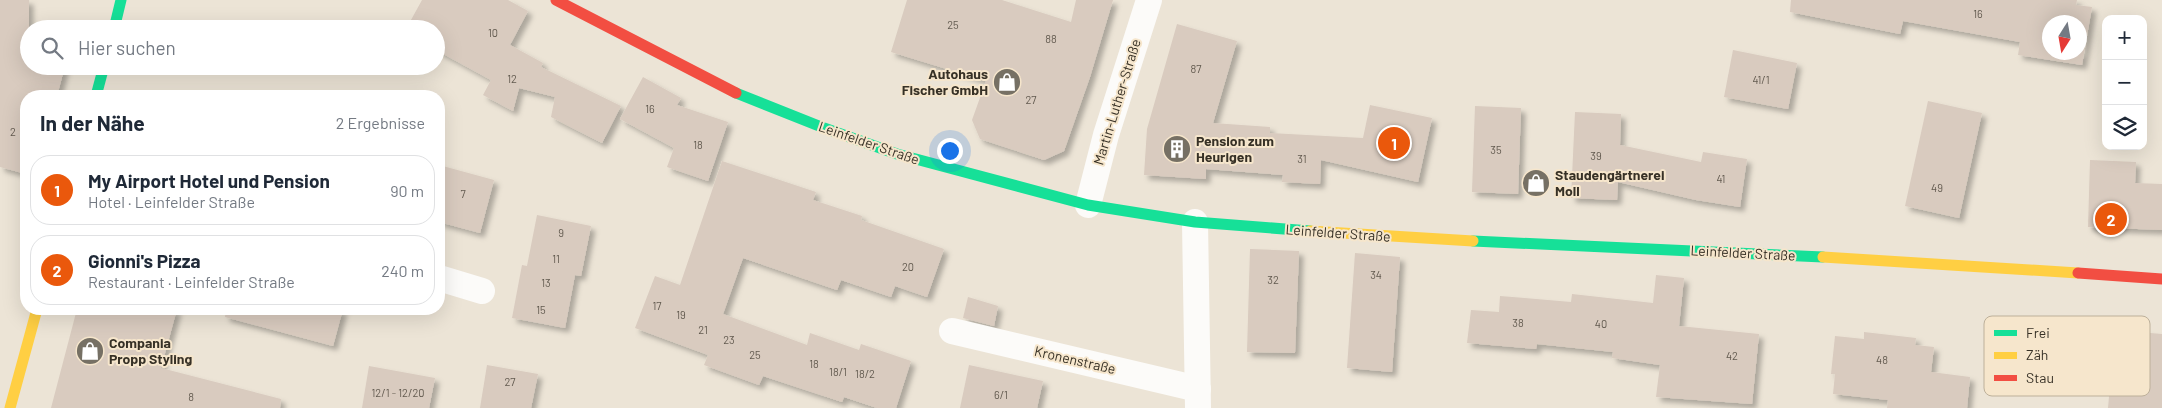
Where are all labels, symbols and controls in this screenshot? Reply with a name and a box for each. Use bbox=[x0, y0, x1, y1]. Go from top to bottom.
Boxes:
house number: 16 bbox=[1973, 7, 1983, 20]
north arrow bbox=[2042, 15, 2087, 60]
map controls bbox=[2102, 15, 2147, 150]
button: + bbox=[2102, 15, 2147, 60]
house number: 25 bbox=[947, 18, 959, 31]
search box bbox=[20, 20, 445, 75]
house number: 10 bbox=[488, 26, 498, 39]
house number: 88 bbox=[1045, 32, 1057, 45]
icon: search bbox=[38, 34, 66, 62]
text: Hier suchen bbox=[78, 36, 176, 59]
street label: Martin-Luther-Straße bbox=[1089, 37, 1144, 167]
button: − bbox=[2102, 60, 2147, 105]
house number: 87 bbox=[1191, 62, 1201, 75]
place label: Autohaus Fischer GmbH bbox=[902, 65, 988, 98]
shop icon: Autohaus Fischer GmbH bbox=[992, 67, 1022, 97]
house number: 12 bbox=[507, 72, 517, 85]
house number: 41/1 bbox=[1752, 73, 1770, 86]
house number: 27 bbox=[1025, 93, 1037, 106]
house number: 16 bbox=[645, 102, 655, 115]
button: layers bbox=[2102, 105, 2147, 150]
text: In der Nähe bbox=[40, 110, 145, 135]
text: 2 Ergebnisse bbox=[336, 113, 425, 132]
street label: Leinfelder Straße bbox=[817, 117, 922, 168]
pin: 1 bbox=[1378, 124, 1410, 162]
house number: 2 bbox=[10, 125, 16, 138]
place label: Pension zum Heurigen bbox=[1196, 132, 1274, 165]
building icon: Pension zum Heurigen bbox=[1162, 134, 1192, 164]
house number: 18 bbox=[693, 138, 703, 151]
your location bbox=[937, 138, 963, 164]
house number: 35 bbox=[1490, 143, 1502, 156]
house number: 39 bbox=[1590, 149, 1602, 162]
house number: 31 bbox=[1297, 152, 1307, 165]
place label: Staudengärtnerei Moll bbox=[1555, 166, 1665, 199]
shop icon: Staudengärtnerei Moll bbox=[1521, 168, 1551, 198]
text: My Airport Hotel und Pension bbox=[88, 169, 330, 192]
house number: 41 bbox=[1717, 172, 1725, 185]
text: 1 bbox=[54, 181, 60, 200]
text: 90 m bbox=[390, 181, 424, 200]
house number: 49 bbox=[1931, 181, 1943, 194]
house number: 7 bbox=[460, 187, 466, 200]
text: Hotel · Leinfelder Straße bbox=[88, 192, 255, 211]
pin: 2 bbox=[2095, 200, 2127, 238]
street label: Leinfelder Straße bbox=[1285, 220, 1391, 245]
house number: 9 bbox=[558, 226, 564, 239]
street label: Leinfelder Straße bbox=[1690, 241, 1796, 264]
text: Gionni's Pizza bbox=[88, 249, 200, 272]
house number: 11 bbox=[552, 252, 560, 265]
house number: 20 bbox=[902, 260, 914, 273]
text: 2 bbox=[53, 261, 61, 280]
text: 240 m bbox=[381, 261, 424, 280]
house number: 34 bbox=[1370, 268, 1382, 281]
text: Restaurant · Leinfelder Straße bbox=[88, 272, 295, 291]
house number: 32 bbox=[1267, 273, 1279, 286]
house number: 13 bbox=[541, 276, 551, 289]
house number: 17 bbox=[652, 299, 662, 312]
house number: 15 bbox=[536, 303, 546, 316]
house number: 19 bbox=[676, 308, 686, 321]
house number: 38 bbox=[1512, 316, 1524, 329]
legend bbox=[1984, 316, 2150, 396]
house number: 40 bbox=[1595, 317, 1607, 330]
house number: 21 bbox=[698, 323, 708, 336]
text: Frei bbox=[2026, 324, 2050, 341]
house number: 23 bbox=[723, 333, 735, 346]
place label: Compania Propp Styling bbox=[109, 334, 192, 367]
shop icon: Compania Propp Styling bbox=[75, 336, 105, 366]
street label: Kronenstraße bbox=[1033, 342, 1117, 377]
text: Zäh bbox=[2026, 346, 2048, 363]
house number: 25 bbox=[749, 348, 761, 361]
house number: 42 bbox=[1726, 349, 1738, 362]
house number: 48 bbox=[1876, 353, 1888, 366]
house number: 18 bbox=[809, 357, 819, 370]
house number: 18/1 bbox=[829, 365, 847, 378]
house number: 18/2 bbox=[855, 367, 875, 380]
text: Stau bbox=[2026, 369, 2054, 386]
house number: 27 bbox=[504, 375, 516, 388]
house number: 12/1 - 12/20 bbox=[372, 386, 425, 399]
house number: 6/1 bbox=[994, 388, 1008, 401]
house number: 8 bbox=[188, 390, 194, 403]

